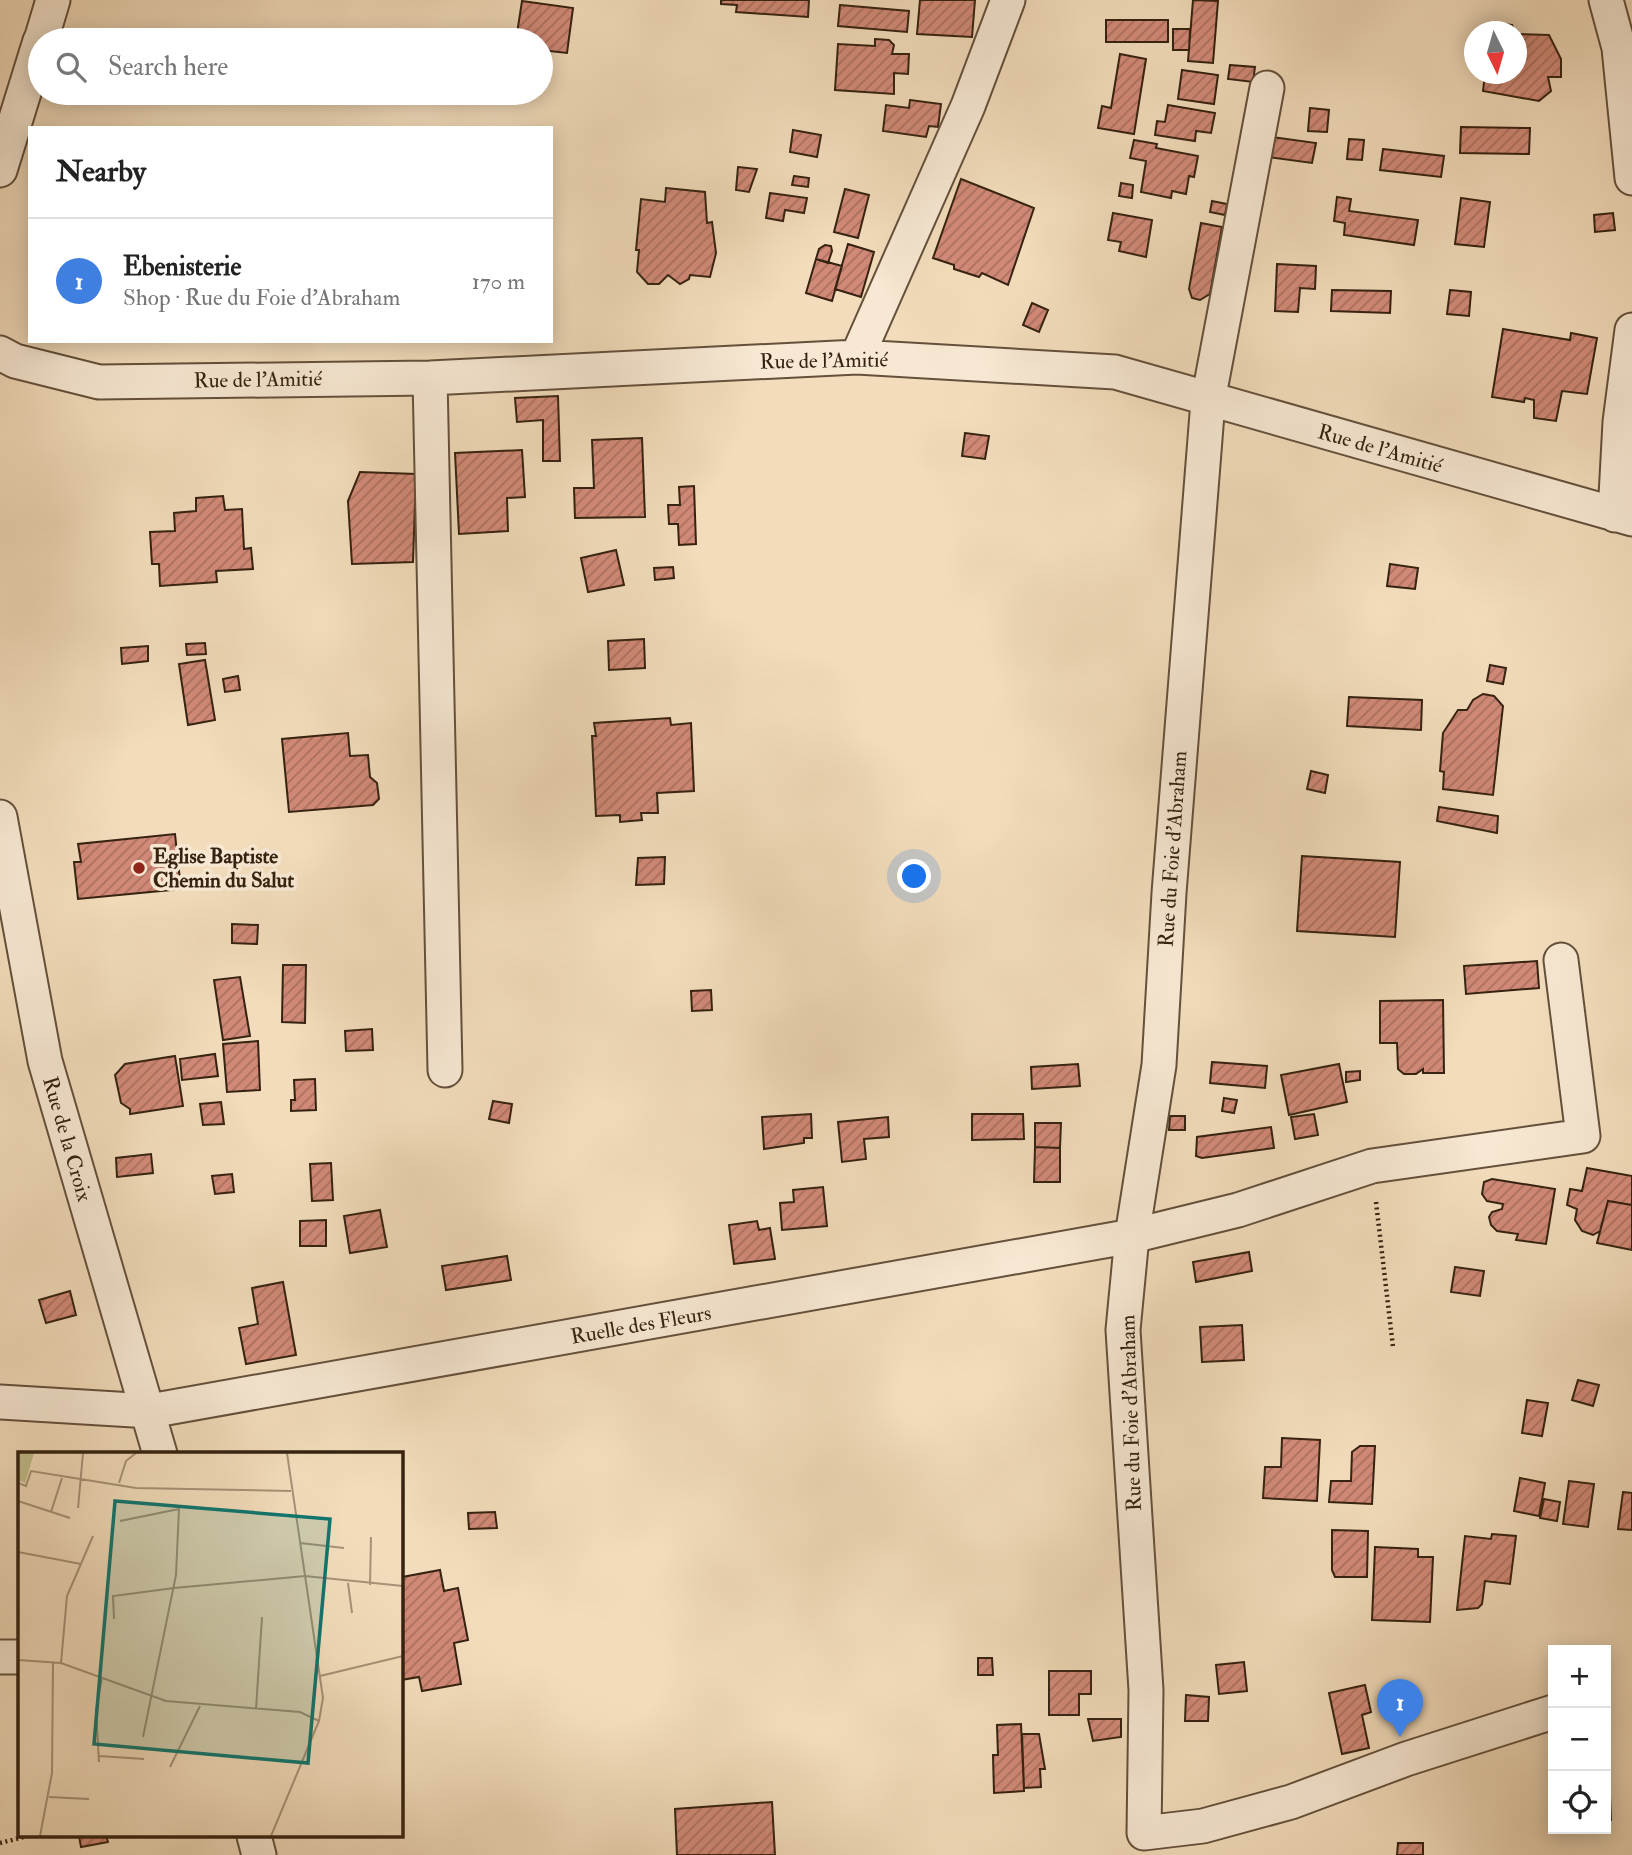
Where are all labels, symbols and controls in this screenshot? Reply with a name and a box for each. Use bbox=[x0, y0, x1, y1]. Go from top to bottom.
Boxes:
north arrow bbox=[1464, 21, 1527, 84]
search box bbox=[28, 28, 553, 105]
icon: search bbox=[52, 48, 90, 86]
text: Search here bbox=[108, 51, 228, 83]
text: Nearby bbox=[56, 153, 146, 190]
text: Ebenisterie bbox=[123, 251, 241, 283]
text: 1 bbox=[75, 267, 83, 296]
text: 170 m bbox=[472, 267, 525, 296]
text: Shop · Rue du Foie d'Abraham bbox=[123, 283, 400, 312]
street label: Rue de l'Amitié bbox=[760, 346, 889, 376]
street label: Rue de l'Amitié bbox=[194, 365, 323, 395]
street label: Rue de l'Amitié bbox=[1314, 418, 1446, 480]
street label: Rue du Foie d'Abraham bbox=[1153, 750, 1193, 948]
place label: Eglise Baptiste Chemin du Salut bbox=[153, 843, 294, 894]
your location bbox=[897, 859, 931, 893]
marker: Eglise Baptiste Chemin du Salut bbox=[131, 860, 147, 876]
street label: Rue de la Croix bbox=[36, 1073, 98, 1205]
street label: Ruelle des Fleurs bbox=[569, 1299, 713, 1351]
street label: Rue du Foie d'Abraham bbox=[1114, 1314, 1148, 1512]
inset map bbox=[18, 1452, 402, 1838]
map controls bbox=[1548, 1645, 1611, 1834]
button: + bbox=[1548, 1645, 1611, 1708]
pin: 1 bbox=[1377, 1679, 1423, 1737]
button: − bbox=[1548, 1708, 1611, 1771]
button: locate bbox=[1548, 1771, 1611, 1834]

